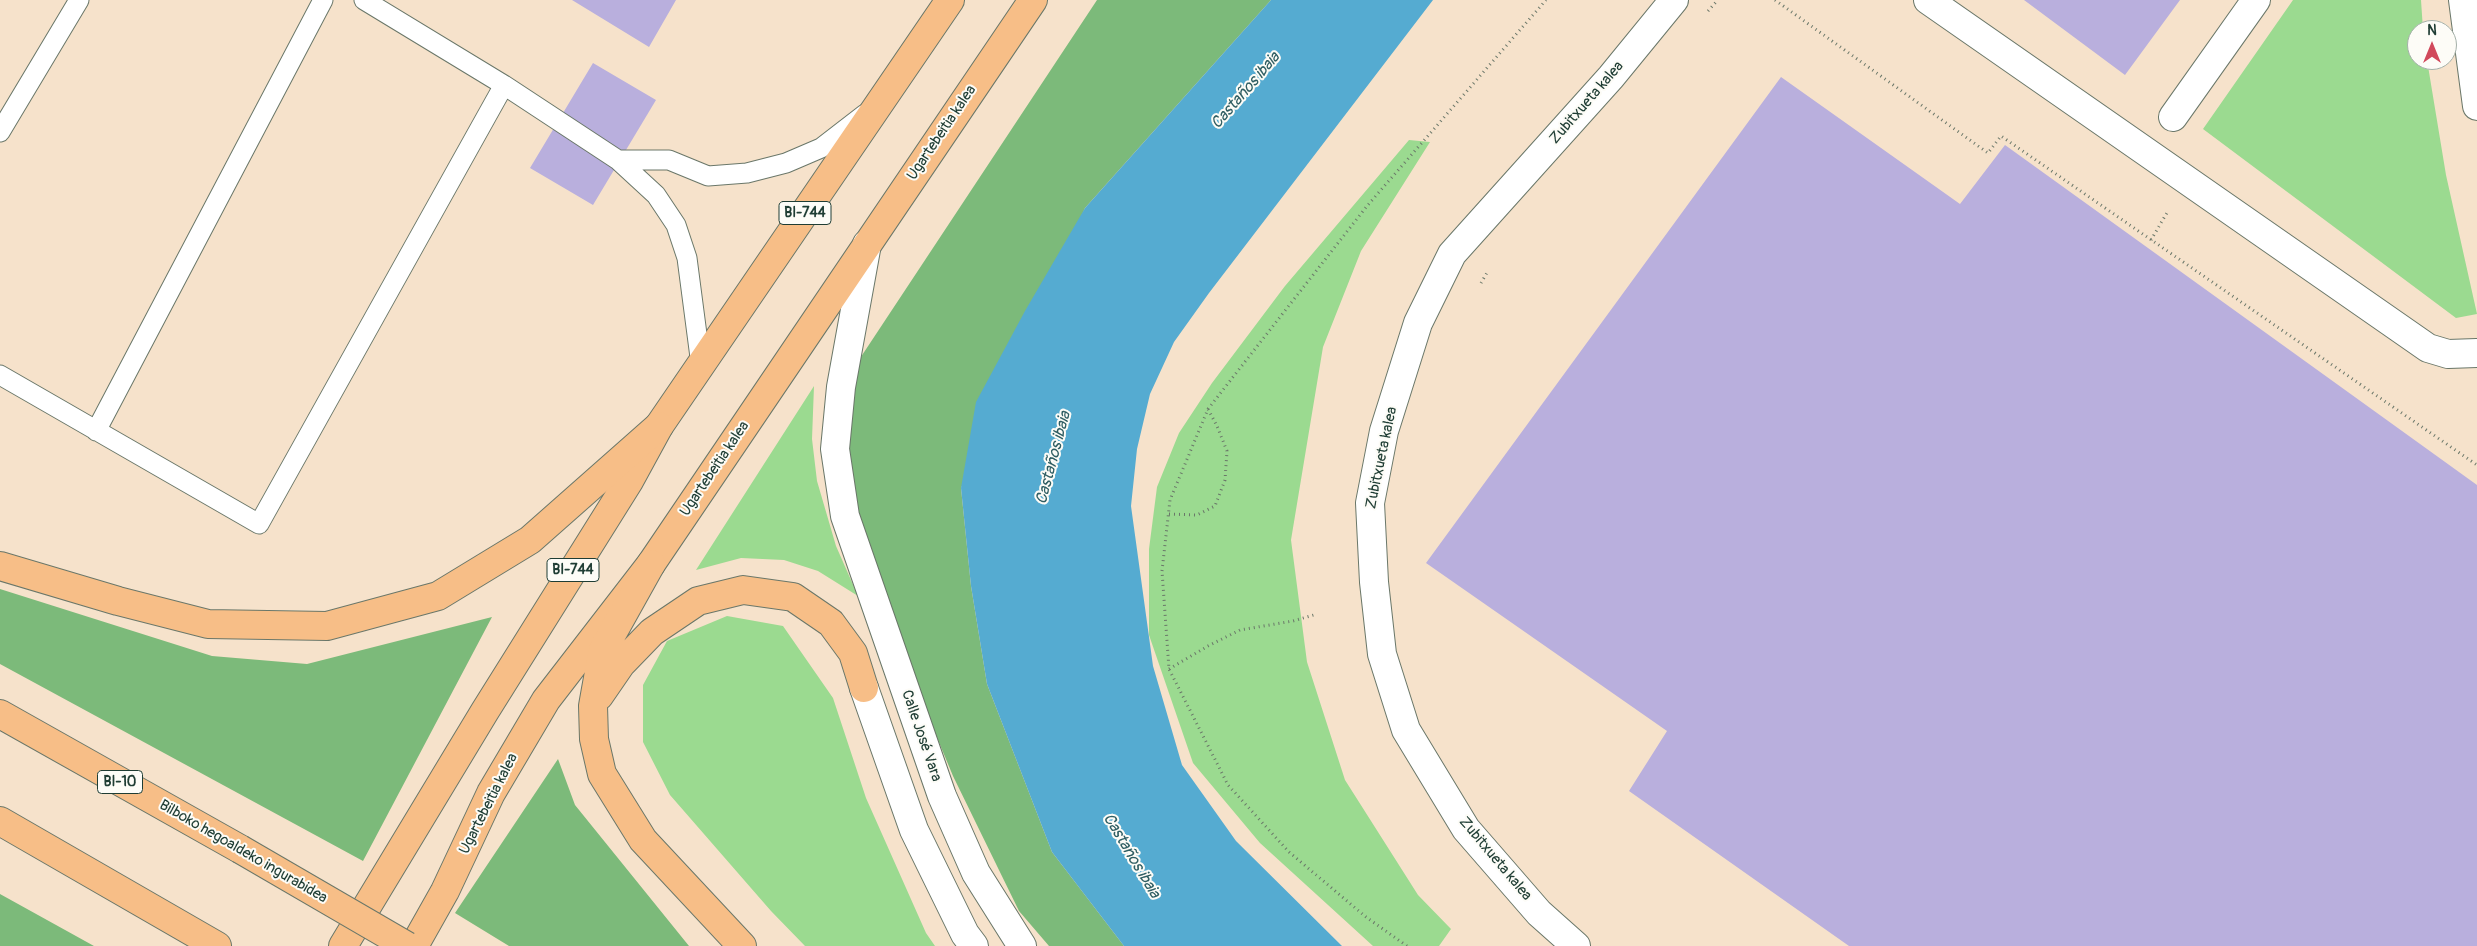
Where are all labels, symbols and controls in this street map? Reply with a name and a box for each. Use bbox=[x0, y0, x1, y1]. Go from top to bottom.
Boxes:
north arrow bbox=[2407, 20, 2457, 70]
text: N bbox=[2427, 22, 2437, 39]
water label: Castaños ibaia bbox=[1208, 49, 1284, 133]
street label: Zubitxueta kalea bbox=[1546, 58, 1628, 148]
street label: Ugartebeitia kalea bbox=[904, 82, 980, 184]
road number: BI-744 bbox=[779, 202, 831, 224]
street label: Zubitxueta kalea bbox=[1362, 405, 1402, 511]
water label: Castaños ibaia bbox=[1032, 410, 1076, 506]
street label: Ugartebeitia kalea bbox=[677, 418, 753, 520]
road number: BI-744 bbox=[547, 558, 599, 582]
street label: Calle José Vara bbox=[897, 688, 945, 784]
street label: Ugartebeitia kalea bbox=[456, 751, 522, 857]
road number: BI-10 bbox=[98, 770, 142, 794]
street label: Bilboko hegoaldeko ingurabidea bbox=[156, 796, 330, 908]
water label: Castaños ibaia bbox=[1098, 810, 1164, 902]
street label: Zubitxueta kalea bbox=[1455, 813, 1535, 905]

